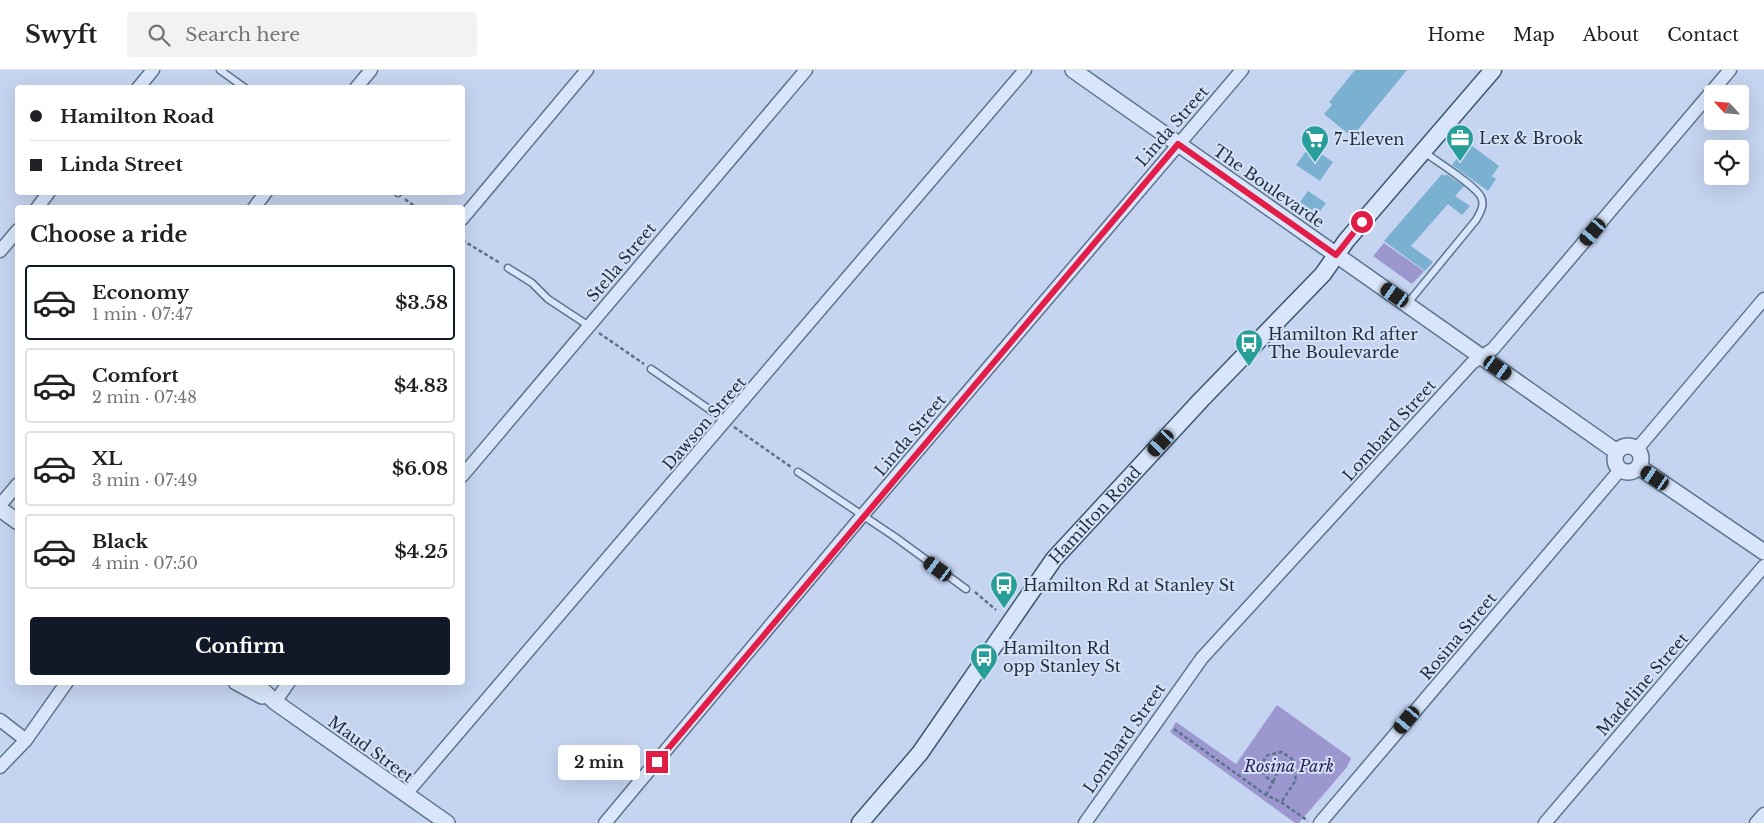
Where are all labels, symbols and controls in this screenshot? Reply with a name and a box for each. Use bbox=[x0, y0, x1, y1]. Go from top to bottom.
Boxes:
search box bbox=[127, 12, 477, 57]
text: Swyft bbox=[25, 20, 97, 49]
icon: search bbox=[145, 21, 173, 49]
text: Search here bbox=[185, 23, 300, 46]
text: Home bbox=[1427, 24, 1485, 46]
text: Map bbox=[1513, 24, 1555, 46]
text: About bbox=[1583, 24, 1639, 46]
text: Contact bbox=[1667, 24, 1739, 46]
street label: Linda Street bbox=[1132, 82, 1212, 170]
north arrow bbox=[1704, 85, 1749, 130]
map controls bbox=[1704, 85, 1749, 185]
text: Hamilton Road bbox=[60, 105, 214, 128]
office icon: Lex & Brook bbox=[1445, 123, 1475, 162]
supermarket icon: 7-Eleven bbox=[1300, 124, 1330, 163]
place label: Lex & Brook bbox=[1479, 128, 1583, 148]
place label: 7-Eleven bbox=[1334, 129, 1404, 149]
street label: The Boulevarde bbox=[1210, 140, 1328, 232]
button: locate bbox=[1704, 140, 1749, 185]
text: Linda Street bbox=[60, 153, 183, 176]
route start bbox=[1351, 211, 1373, 233]
car bbox=[1577, 216, 1608, 248]
street label: Stella Street bbox=[582, 218, 660, 306]
text: Choose a ride bbox=[30, 221, 187, 248]
icon: car bbox=[32, 280, 77, 325]
car bbox=[1378, 280, 1411, 310]
text: Economy bbox=[92, 281, 189, 304]
text: $3.58 bbox=[395, 291, 448, 314]
text: 1 min · 07:47 bbox=[92, 304, 193, 324]
place label: Hamilton Rd after The Boulevarde bbox=[1268, 324, 1418, 362]
bus stop icon: Hamilton Rd after The Boulevarde bbox=[1234, 328, 1264, 367]
car bbox=[1481, 353, 1514, 383]
icon: car bbox=[32, 363, 77, 408]
text: Comfort bbox=[92, 364, 179, 387]
street label: Dawson Street bbox=[658, 372, 750, 474]
text: $4.83 bbox=[394, 374, 448, 397]
street label: Lombard Street bbox=[1338, 375, 1440, 485]
text: 2 min · 07:48 bbox=[92, 387, 197, 407]
street label: Linda Street bbox=[870, 390, 950, 480]
car bbox=[1145, 427, 1176, 459]
icon: car bbox=[32, 446, 77, 491]
text: XL bbox=[92, 447, 122, 470]
text: $6.08 bbox=[392, 457, 448, 480]
street label: Hamilton Road bbox=[1045, 462, 1145, 568]
car bbox=[1638, 463, 1671, 493]
text: 3 min · 07:49 bbox=[92, 470, 198, 490]
icon: car bbox=[32, 529, 77, 574]
text: Black bbox=[92, 530, 148, 553]
text: $4.25 bbox=[395, 540, 448, 563]
text: 4 min · 07:50 bbox=[92, 553, 198, 573]
car bbox=[921, 554, 954, 584]
bus stop icon: Hamilton Rd at Stanley St bbox=[989, 570, 1019, 609]
place label: Hamilton Rd at Stanley St bbox=[1023, 575, 1235, 595]
street label: Rosina Street bbox=[1416, 588, 1500, 684]
button: Confirm bbox=[30, 617, 450, 675]
street label: Madeline Street bbox=[1592, 628, 1692, 740]
place label: Hamilton Rd opp Stanley St bbox=[1003, 638, 1121, 676]
bus stop icon: Hamilton Rd opp Stanley St bbox=[969, 642, 999, 681]
street label: Lombard Street bbox=[1079, 679, 1169, 797]
car bbox=[1391, 704, 1422, 736]
street label: Maud Street bbox=[324, 711, 418, 787]
callout: 2 min bbox=[557, 744, 640, 780]
route end bbox=[646, 751, 668, 773]
text: 2 min bbox=[574, 752, 624, 772]
park label: Rosina Park bbox=[1243, 756, 1334, 776]

